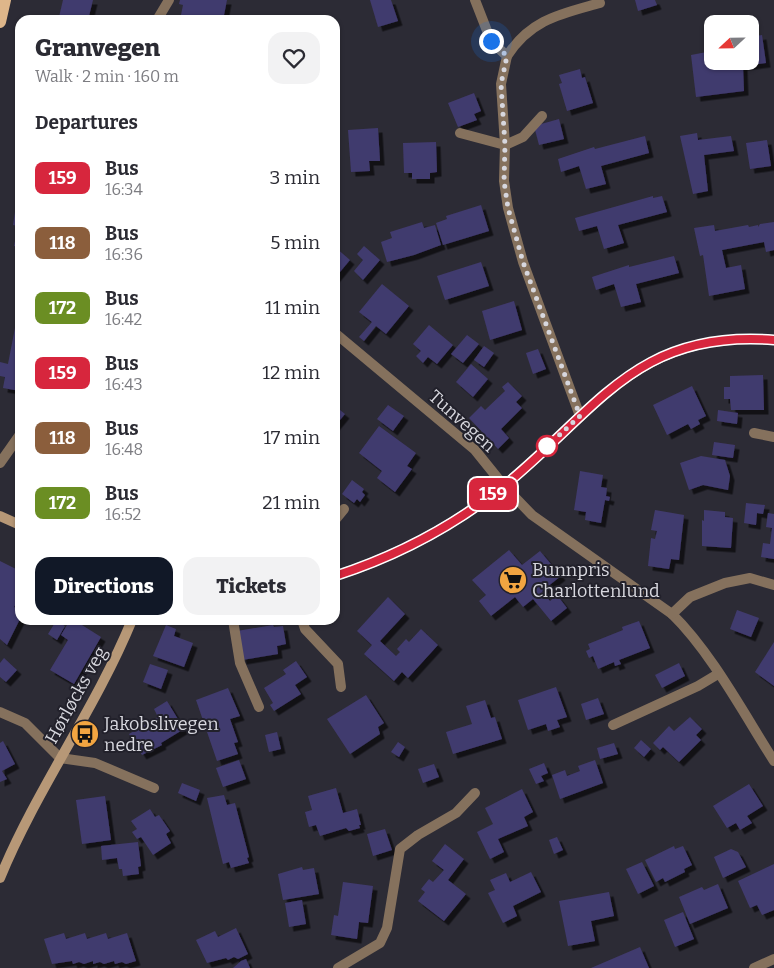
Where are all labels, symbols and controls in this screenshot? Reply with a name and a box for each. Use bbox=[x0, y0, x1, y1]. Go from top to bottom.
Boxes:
north arrow bbox=[704, 15, 759, 70]
map controls bbox=[704, 15, 759, 70]
your location bbox=[479, 29, 504, 54]
button: heart bbox=[268, 32, 320, 84]
text: Granvegen bbox=[35, 34, 160, 62]
text: Walk · 2 min · 160 m bbox=[35, 67, 179, 86]
text: Departures bbox=[35, 111, 138, 134]
text: Bus bbox=[105, 157, 139, 180]
text: 3 min bbox=[270, 166, 320, 189]
text: 159 bbox=[48, 167, 77, 189]
text: 16:34 bbox=[105, 180, 143, 199]
text: Bus bbox=[105, 222, 139, 245]
text: 5 min bbox=[270, 231, 320, 254]
text: 118 bbox=[49, 232, 76, 254]
text: 16:36 bbox=[105, 245, 143, 264]
text: Bus bbox=[105, 287, 139, 310]
text: 11 min bbox=[265, 296, 320, 319]
text: 172 bbox=[49, 297, 76, 319]
text: 16:42 bbox=[105, 310, 142, 329]
text: Bus bbox=[105, 352, 139, 375]
text: 12 min bbox=[262, 361, 320, 384]
text: 159 bbox=[48, 362, 77, 384]
text: 16:43 bbox=[105, 375, 143, 394]
street label: Tunvegen bbox=[424, 385, 500, 457]
text: Bus bbox=[105, 417, 139, 440]
text: 17 min bbox=[263, 426, 320, 449]
text: 118 bbox=[49, 427, 76, 449]
unlabelled marker bbox=[536, 435, 558, 457]
text: 16:48 bbox=[105, 440, 143, 459]
line badge: 159 bbox=[464, 478, 522, 510]
text: Bus bbox=[105, 482, 139, 505]
text: 159 bbox=[479, 483, 507, 505]
text: 21 min bbox=[262, 491, 320, 514]
text: 172 bbox=[49, 492, 76, 514]
text: 16:52 bbox=[105, 505, 141, 524]
button: Directions bbox=[35, 557, 173, 615]
button: Tickets bbox=[183, 557, 320, 615]
place label: Bunnpris Charlottenlund bbox=[532, 559, 660, 602]
supermarket icon: Bunnpris Charlottenlund bbox=[498, 565, 528, 595]
street label: Hørløcks veg bbox=[40, 643, 112, 747]
place label: Jakobslivegen nedre bbox=[103, 713, 219, 756]
bus stop icon: Jakobslivegen nedre bbox=[70, 719, 100, 749]

